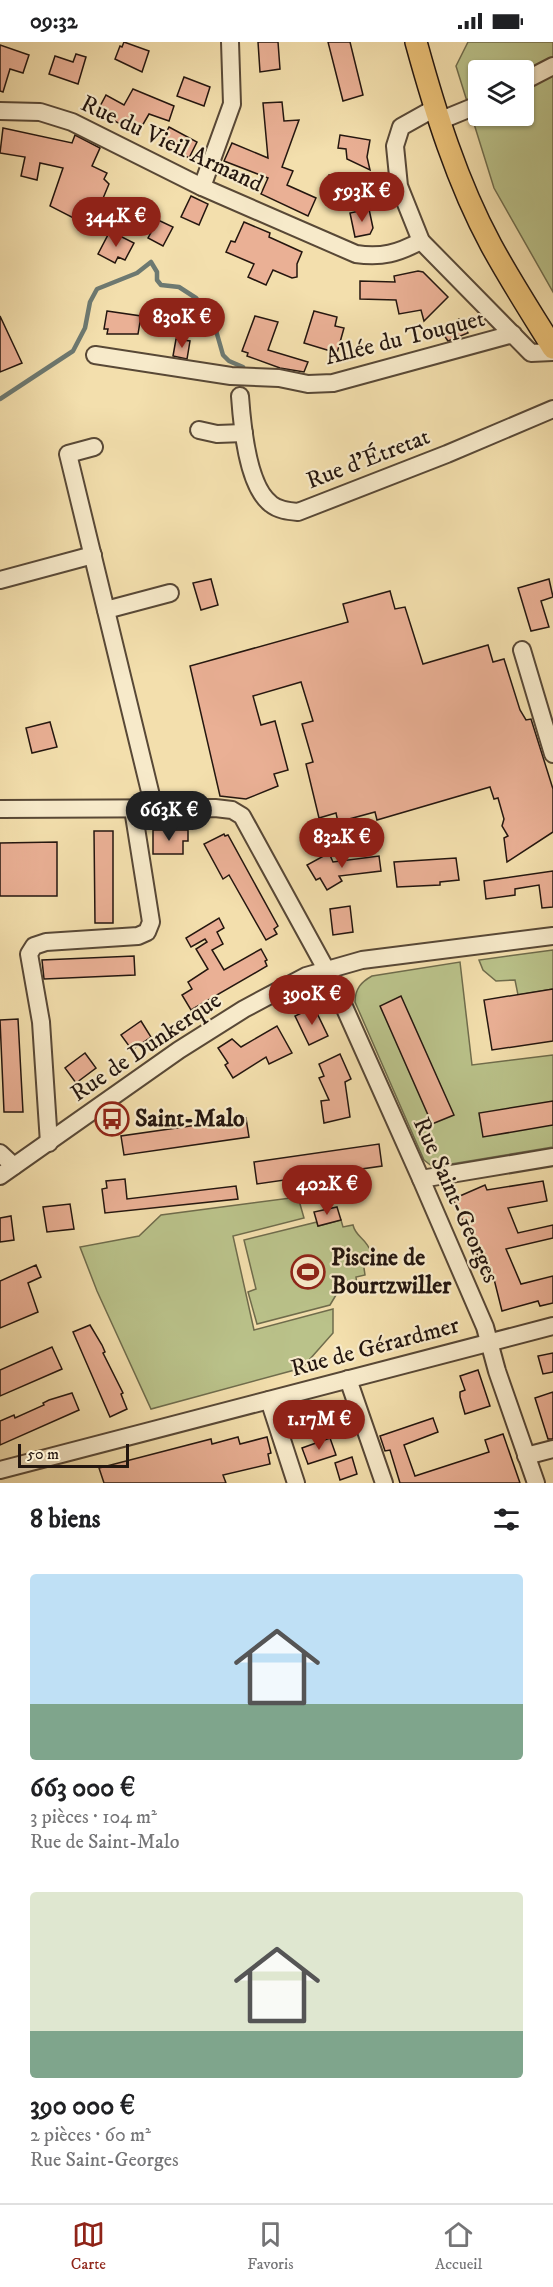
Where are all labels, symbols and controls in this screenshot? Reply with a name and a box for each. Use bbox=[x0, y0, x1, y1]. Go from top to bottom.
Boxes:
text: 09:32 bbox=[30, 8, 78, 35]
map controls bbox=[468, 60, 534, 126]
button: layers bbox=[468, 60, 534, 126]
street label: Rue du Vieil Armand bbox=[76, 89, 268, 199]
pin: 593K € bbox=[313, 172, 411, 223]
text: 593K € bbox=[333, 179, 391, 204]
pin: 344K € bbox=[67, 197, 165, 248]
text: 344K € bbox=[86, 204, 146, 229]
pin: 830K € bbox=[133, 298, 231, 349]
street label: Allée du Touquet bbox=[322, 304, 488, 372]
text: 830K € bbox=[153, 305, 211, 330]
street label: Rue d'Étretat bbox=[302, 422, 434, 496]
pin: 663K € bbox=[120, 791, 218, 842]
text: 663K € bbox=[140, 798, 198, 823]
pin: 832K € bbox=[293, 818, 391, 869]
text: 832K € bbox=[313, 825, 371, 850]
pin: 390K € bbox=[263, 975, 361, 1026]
text: 390K € bbox=[283, 982, 341, 1007]
street label: Rue de Dunkerque bbox=[65, 985, 227, 1109]
bus stop icon: Saint-Malo bbox=[94, 1101, 130, 1137]
place label: Saint-Malo bbox=[135, 1104, 245, 1134]
street label: Rue Saint-Georges bbox=[406, 1112, 506, 1288]
pin: 402K € bbox=[278, 1165, 376, 1216]
text: 402K € bbox=[296, 1172, 358, 1197]
place label: Piscine de Bourtzwiller bbox=[331, 1243, 452, 1301]
sports icon: Piscine de Bourtzwiller bbox=[290, 1254, 326, 1290]
street label: Rue de Gérardmer bbox=[287, 1310, 463, 1384]
pin: 1.17M € bbox=[264, 1400, 374, 1451]
text: 1.17M € bbox=[287, 1407, 351, 1432]
scale bar bbox=[18, 1441, 129, 1468]
text: 50 m bbox=[27, 1444, 59, 1464]
text: 8 biens bbox=[30, 1503, 101, 1536]
icon: filters bbox=[490, 1503, 523, 1536]
icon: home bbox=[223, 1613, 331, 1721]
text: 663 000 € bbox=[30, 1772, 135, 1805]
text: 3 pièces · 104 m² bbox=[30, 1805, 157, 1830]
text: Rue de Saint-Malo bbox=[30, 1830, 180, 1855]
icon: home bbox=[223, 1931, 331, 2039]
text: 390 000 € bbox=[30, 2090, 135, 2123]
text: 2 pièces · 60 m² bbox=[30, 2123, 151, 2148]
text: Rue Saint-Georges bbox=[30, 2148, 179, 2173]
tab: Carte bbox=[71, 2218, 106, 2274]
tab: Favoris bbox=[247, 2218, 294, 2274]
tab: Accueil bbox=[435, 2218, 482, 2274]

